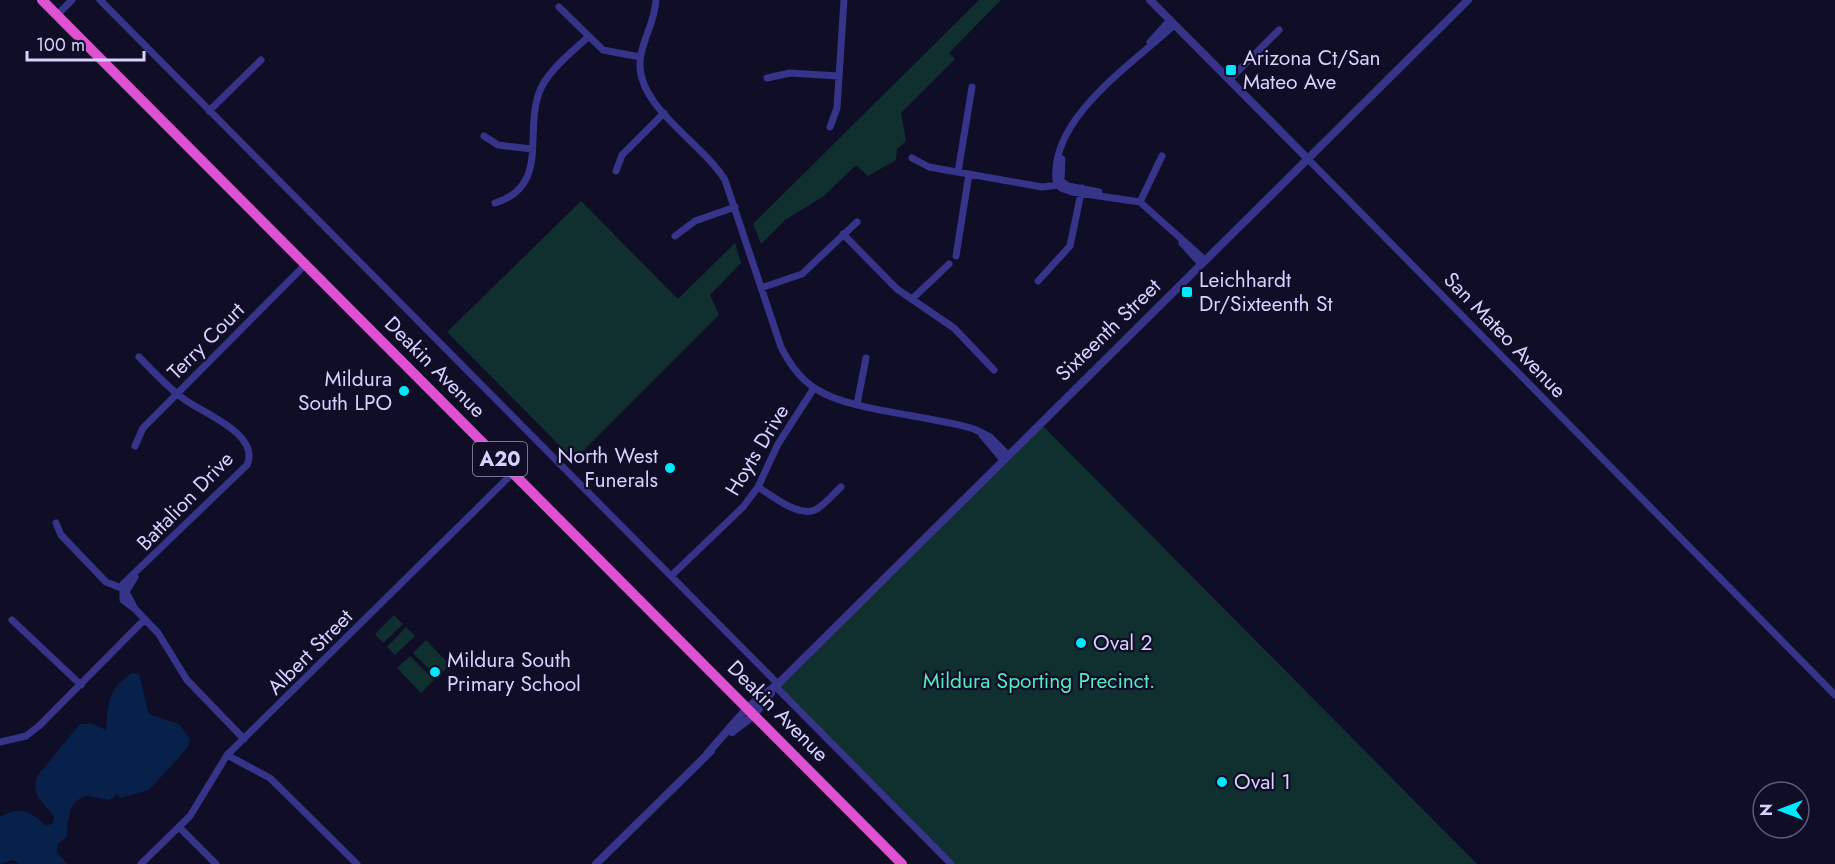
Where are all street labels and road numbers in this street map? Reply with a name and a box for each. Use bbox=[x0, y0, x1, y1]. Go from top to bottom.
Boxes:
street label: San Mateo Avenue bbox=[1437, 265, 1573, 405]
street label: Sixteenth Street bbox=[1049, 272, 1167, 388]
street label: Terry Court bbox=[161, 296, 251, 386]
street label: Deakin Avenue bbox=[377, 309, 493, 425]
street label: Hoyts Drive bbox=[718, 398, 796, 501]
road number: A20 bbox=[473, 442, 527, 476]
street label: Battalion Drive bbox=[130, 444, 240, 557]
street label: Albert Street bbox=[260, 602, 360, 702]
street label: Deakin Avenue bbox=[720, 653, 836, 769]

